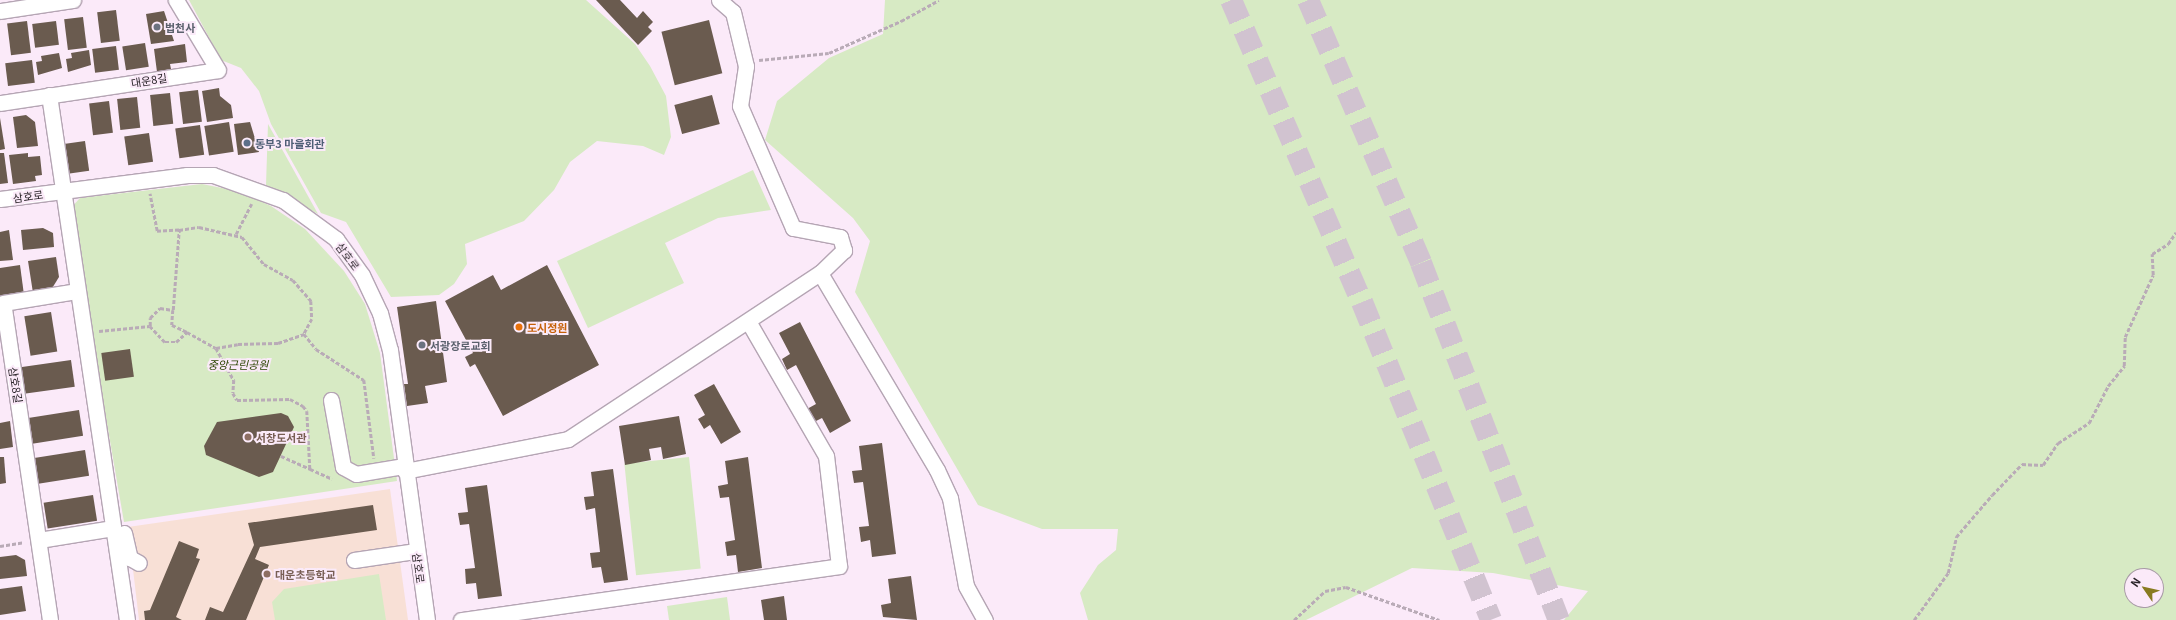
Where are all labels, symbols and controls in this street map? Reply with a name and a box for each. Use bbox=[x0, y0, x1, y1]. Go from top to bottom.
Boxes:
place label: 법천사 bbox=[165, 20, 195, 34]
marker: 법천사 bbox=[152, 22, 162, 32]
street label: 대운8길 bbox=[130, 71, 168, 89]
place label: 동부3 마을회관 bbox=[255, 136, 325, 150]
marker: 동부3 마을회관 bbox=[242, 138, 252, 148]
street label: 삼호로 bbox=[12, 187, 44, 205]
street label: 삼호로 bbox=[334, 240, 362, 272]
place label: 도시정원 bbox=[527, 320, 567, 334]
marker: 도시정원 bbox=[514, 322, 524, 332]
place label: 서광장로교회 bbox=[430, 338, 491, 352]
marker: 서광장로교회 bbox=[417, 340, 427, 350]
park label: 중앙근린공원 bbox=[208, 357, 268, 371]
street label: 삼호8길 bbox=[7, 366, 25, 404]
place label: 서창도서관 bbox=[256, 430, 307, 444]
marker: 서창도서관 bbox=[243, 432, 253, 442]
street label: 삼호로 bbox=[410, 552, 428, 584]
place label: 대운초등학교 bbox=[275, 567, 336, 581]
north arrow bbox=[2124, 568, 2164, 608]
marker: 대운초등학교 bbox=[262, 569, 272, 579]
text: N bbox=[2126, 574, 2144, 590]

